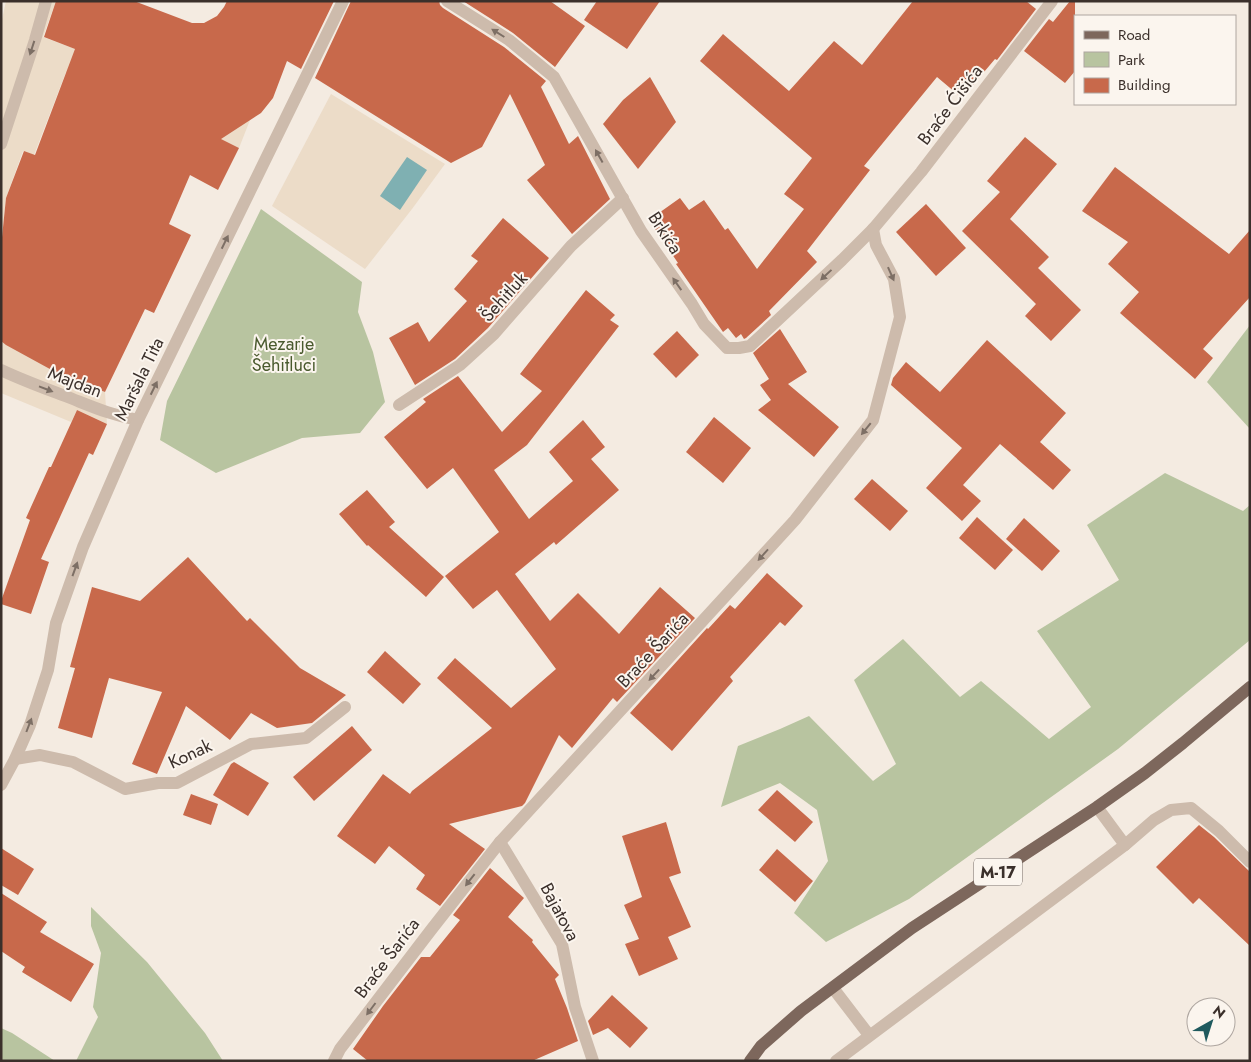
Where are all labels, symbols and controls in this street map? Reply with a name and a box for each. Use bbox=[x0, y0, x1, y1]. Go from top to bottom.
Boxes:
legend bbox=[1074, 15, 1236, 105]
text: Road bbox=[1118, 24, 1150, 46]
one-way arrow bbox=[491, 28, 504, 38]
one-way arrow bbox=[28, 41, 36, 56]
text: Park bbox=[1118, 49, 1145, 71]
street label: Braće Ćišića bbox=[911, 59, 989, 151]
text: Building bbox=[1118, 74, 1170, 96]
one-way arrow bbox=[595, 148, 603, 163]
street label: Brkića bbox=[642, 207, 688, 259]
one-way arrow bbox=[222, 235, 230, 249]
street label: Šehitluk bbox=[475, 266, 533, 328]
one-way arrow bbox=[887, 267, 895, 281]
one-way arrow bbox=[821, 269, 833, 281]
one-way arrow bbox=[672, 277, 682, 290]
park label: Mezarje Šehitluci bbox=[252, 331, 316, 378]
street label: Maršala Tita bbox=[108, 333, 170, 425]
street label: Majdan bbox=[44, 360, 106, 404]
one-way arrow bbox=[150, 381, 158, 395]
one-way arrow bbox=[39, 385, 54, 393]
one-way arrow bbox=[860, 422, 871, 435]
one-way arrow bbox=[758, 549, 769, 562]
one-way arrow bbox=[71, 561, 79, 576]
street label: Braće Šarića bbox=[611, 606, 695, 694]
one-way arrow bbox=[648, 669, 660, 681]
one-way arrow bbox=[26, 717, 33, 732]
street label: Konak bbox=[164, 733, 216, 775]
road number: M-17 bbox=[974, 859, 1022, 886]
one-way arrow bbox=[465, 873, 475, 887]
street label: Bajatova bbox=[534, 878, 586, 946]
street label: Braće Šarića bbox=[348, 912, 426, 1004]
north arrow bbox=[1186, 997, 1236, 1047]
text: N bbox=[1209, 1001, 1230, 1023]
one-way arrow bbox=[365, 1002, 376, 1015]

